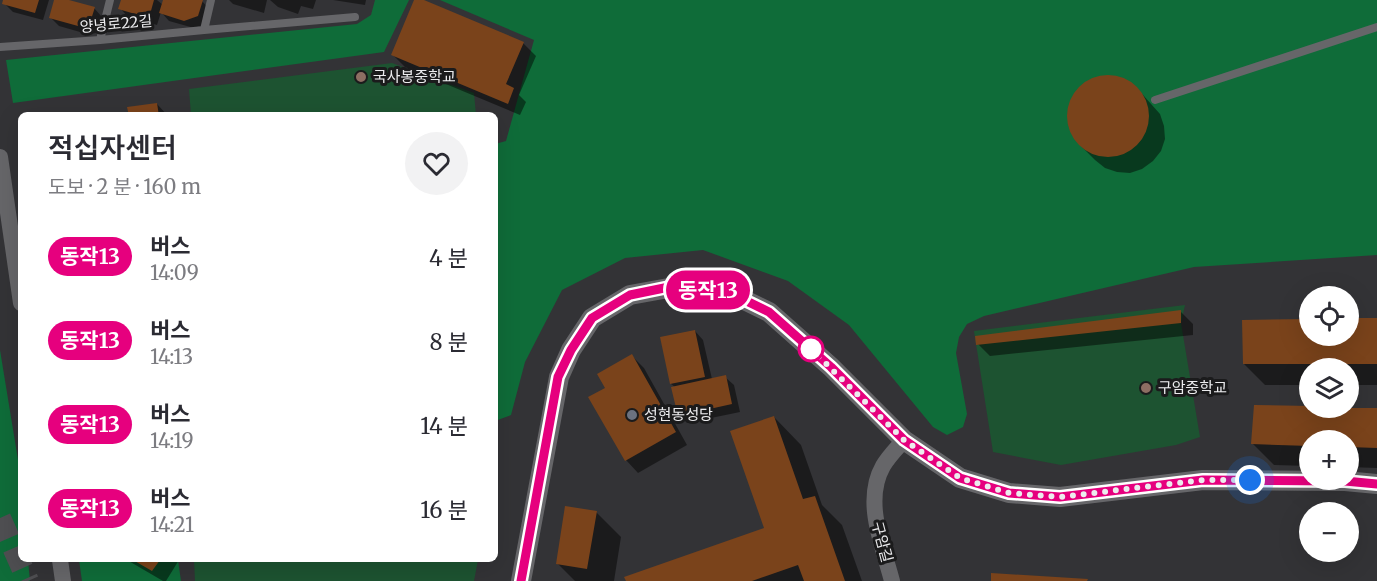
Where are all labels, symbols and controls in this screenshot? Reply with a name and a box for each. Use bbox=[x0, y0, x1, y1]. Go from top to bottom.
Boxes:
street label: 양녕로22길 bbox=[79, 11, 153, 36]
place label: 국사봉중학교 bbox=[373, 67, 456, 86]
marker: 국사봉중학교 bbox=[354, 70, 368, 84]
text: 적십자센터 bbox=[48, 130, 177, 166]
button: heart bbox=[405, 132, 468, 195]
text: 도보 · 2 분 · 160 m bbox=[48, 174, 201, 199]
text: 버스 bbox=[150, 232, 190, 260]
text: 동작13 bbox=[60, 243, 120, 270]
text: 4 분 bbox=[429, 244, 468, 272]
text: 14:09 bbox=[150, 260, 199, 285]
line badge: 동작13 bbox=[666, 270, 750, 310]
text: 동작13 bbox=[678, 277, 738, 304]
map controls bbox=[1299, 286, 1359, 562]
button: locate bbox=[1299, 286, 1359, 346]
text: 버스 bbox=[150, 316, 190, 344]
text: 동작13 bbox=[60, 327, 120, 354]
text: 8 분 bbox=[429, 328, 468, 356]
unlabelled marker bbox=[798, 336, 824, 362]
text: 14:13 bbox=[150, 344, 193, 369]
button: layers bbox=[1299, 358, 1359, 418]
place label: 구암중학교 bbox=[1158, 378, 1227, 397]
marker: 구암중학교 bbox=[1139, 381, 1153, 395]
text: 버스 bbox=[150, 400, 190, 428]
place label: 성현동성당 bbox=[644, 405, 713, 424]
marker: 성현동성당 bbox=[625, 408, 639, 422]
text: 동작13 bbox=[60, 411, 120, 438]
text: 14 분 bbox=[420, 412, 468, 440]
text: 14:19 bbox=[150, 428, 194, 453]
button: + bbox=[1299, 430, 1359, 490]
your location bbox=[1235, 465, 1265, 495]
text: 버스 bbox=[150, 484, 190, 512]
text: 동작13 bbox=[60, 495, 120, 522]
text: 16 분 bbox=[420, 496, 468, 524]
button: − bbox=[1299, 502, 1359, 562]
text: 14:21 bbox=[150, 512, 194, 537]
street label: 구암길 bbox=[868, 519, 897, 564]

